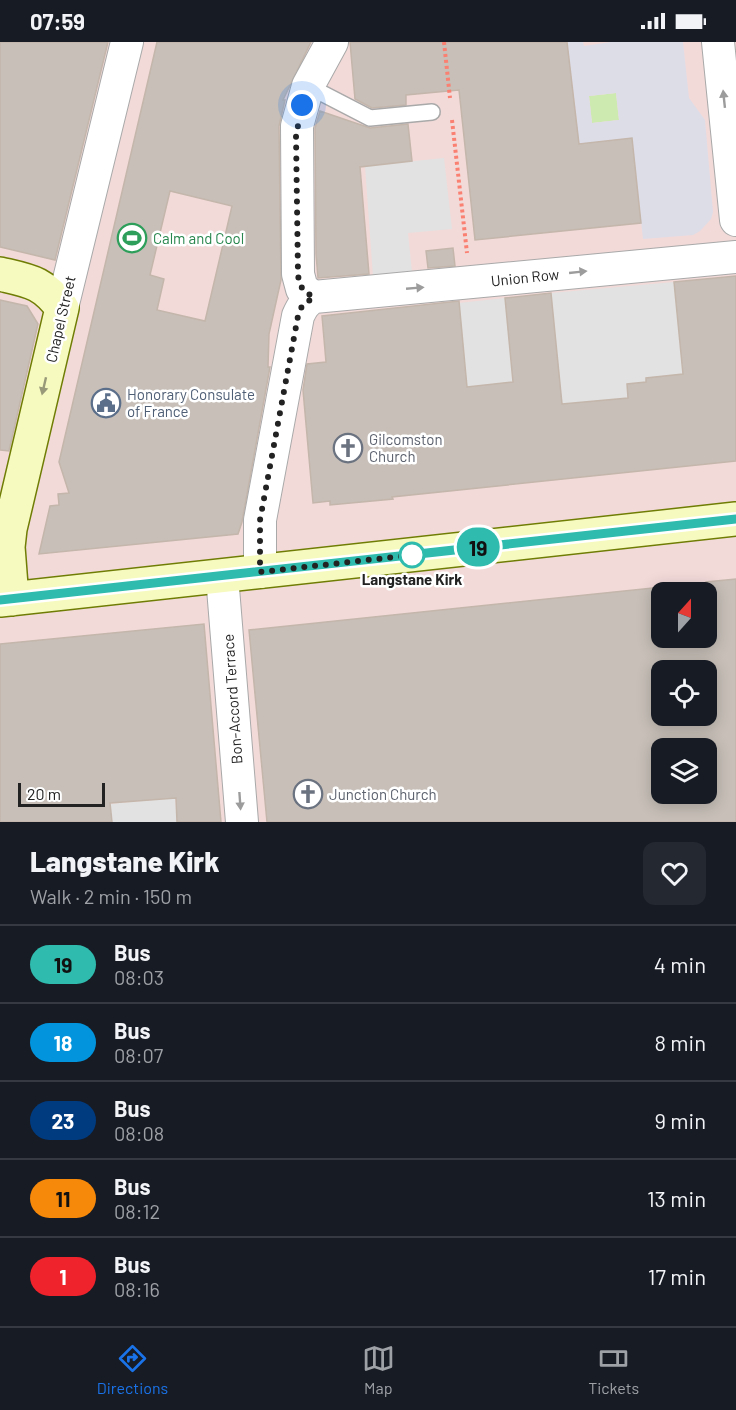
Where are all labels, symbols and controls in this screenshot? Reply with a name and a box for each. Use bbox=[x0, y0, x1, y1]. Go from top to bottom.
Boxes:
text: 07:59 bbox=[30, 8, 85, 34]
one-way arrow bbox=[719, 89, 729, 108]
your location bbox=[287, 90, 317, 120]
sports icon: Calm and Cool bbox=[116, 222, 148, 254]
place label: Calm and Cool bbox=[153, 229, 244, 247]
street label: Union Row bbox=[490, 264, 560, 290]
one-way arrow bbox=[568, 267, 587, 277]
street label: Chapel Street bbox=[41, 274, 79, 364]
one-way arrow bbox=[405, 283, 424, 293]
one-way arrow bbox=[39, 376, 48, 395]
place label: Honorary Consulate of France bbox=[127, 385, 255, 420]
public building icon: Honorary Consulate of France bbox=[90, 387, 122, 419]
place label: Gilcomston Church bbox=[369, 430, 443, 465]
church icon: Gilcomston Church bbox=[332, 432, 364, 464]
line badge: 19 bbox=[451, 528, 505, 566]
text: 19 bbox=[469, 535, 487, 560]
marker: Langstane Kirk bbox=[399, 542, 425, 568]
place label: Langstane Kirk bbox=[362, 570, 462, 588]
north arrow bbox=[651, 582, 717, 648]
map controls bbox=[651, 582, 717, 804]
street label: Bon-Accord Terrace bbox=[218, 633, 246, 765]
button: locate bbox=[651, 660, 717, 726]
button: layers bbox=[651, 738, 717, 804]
church icon: Junction Church bbox=[292, 778, 324, 810]
scale bar bbox=[18, 780, 105, 808]
text: 20 m bbox=[27, 784, 61, 803]
place label: Junction Church bbox=[329, 785, 437, 803]
one-way arrow bbox=[235, 792, 245, 811]
button: heart bbox=[643, 842, 706, 905]
text: Langstane Kirk bbox=[30, 844, 220, 878]
text: Walk · 2 min · 150 m bbox=[30, 884, 192, 908]
text: Bus bbox=[114, 939, 151, 965]
text: 4 min bbox=[654, 951, 706, 977]
text: 19 bbox=[54, 952, 72, 977]
text: 08:03 bbox=[114, 965, 164, 989]
text: Bus bbox=[114, 1017, 151, 1043]
text: 8 min bbox=[654, 1029, 706, 1055]
text: 18 bbox=[54, 1030, 72, 1055]
text: 08:07 bbox=[114, 1043, 163, 1067]
text: Bus bbox=[114, 1095, 151, 1121]
text: 9 min bbox=[654, 1107, 706, 1133]
text: 23 bbox=[52, 1108, 74, 1133]
text: 08:08 bbox=[114, 1121, 164, 1145]
text: Bus bbox=[114, 1173, 151, 1199]
text: 13 min bbox=[647, 1185, 706, 1211]
text: 11 bbox=[55, 1186, 71, 1211]
text: 08:12 bbox=[114, 1199, 160, 1223]
text: Bus bbox=[114, 1251, 151, 1277]
text: 17 min bbox=[648, 1263, 706, 1289]
text: 1 bbox=[59, 1264, 67, 1289]
text: 08:16 bbox=[114, 1277, 160, 1301]
tab: Directions bbox=[97, 1342, 168, 1397]
tab: Map bbox=[362, 1342, 395, 1397]
tab: Tickets bbox=[588, 1342, 639, 1397]

